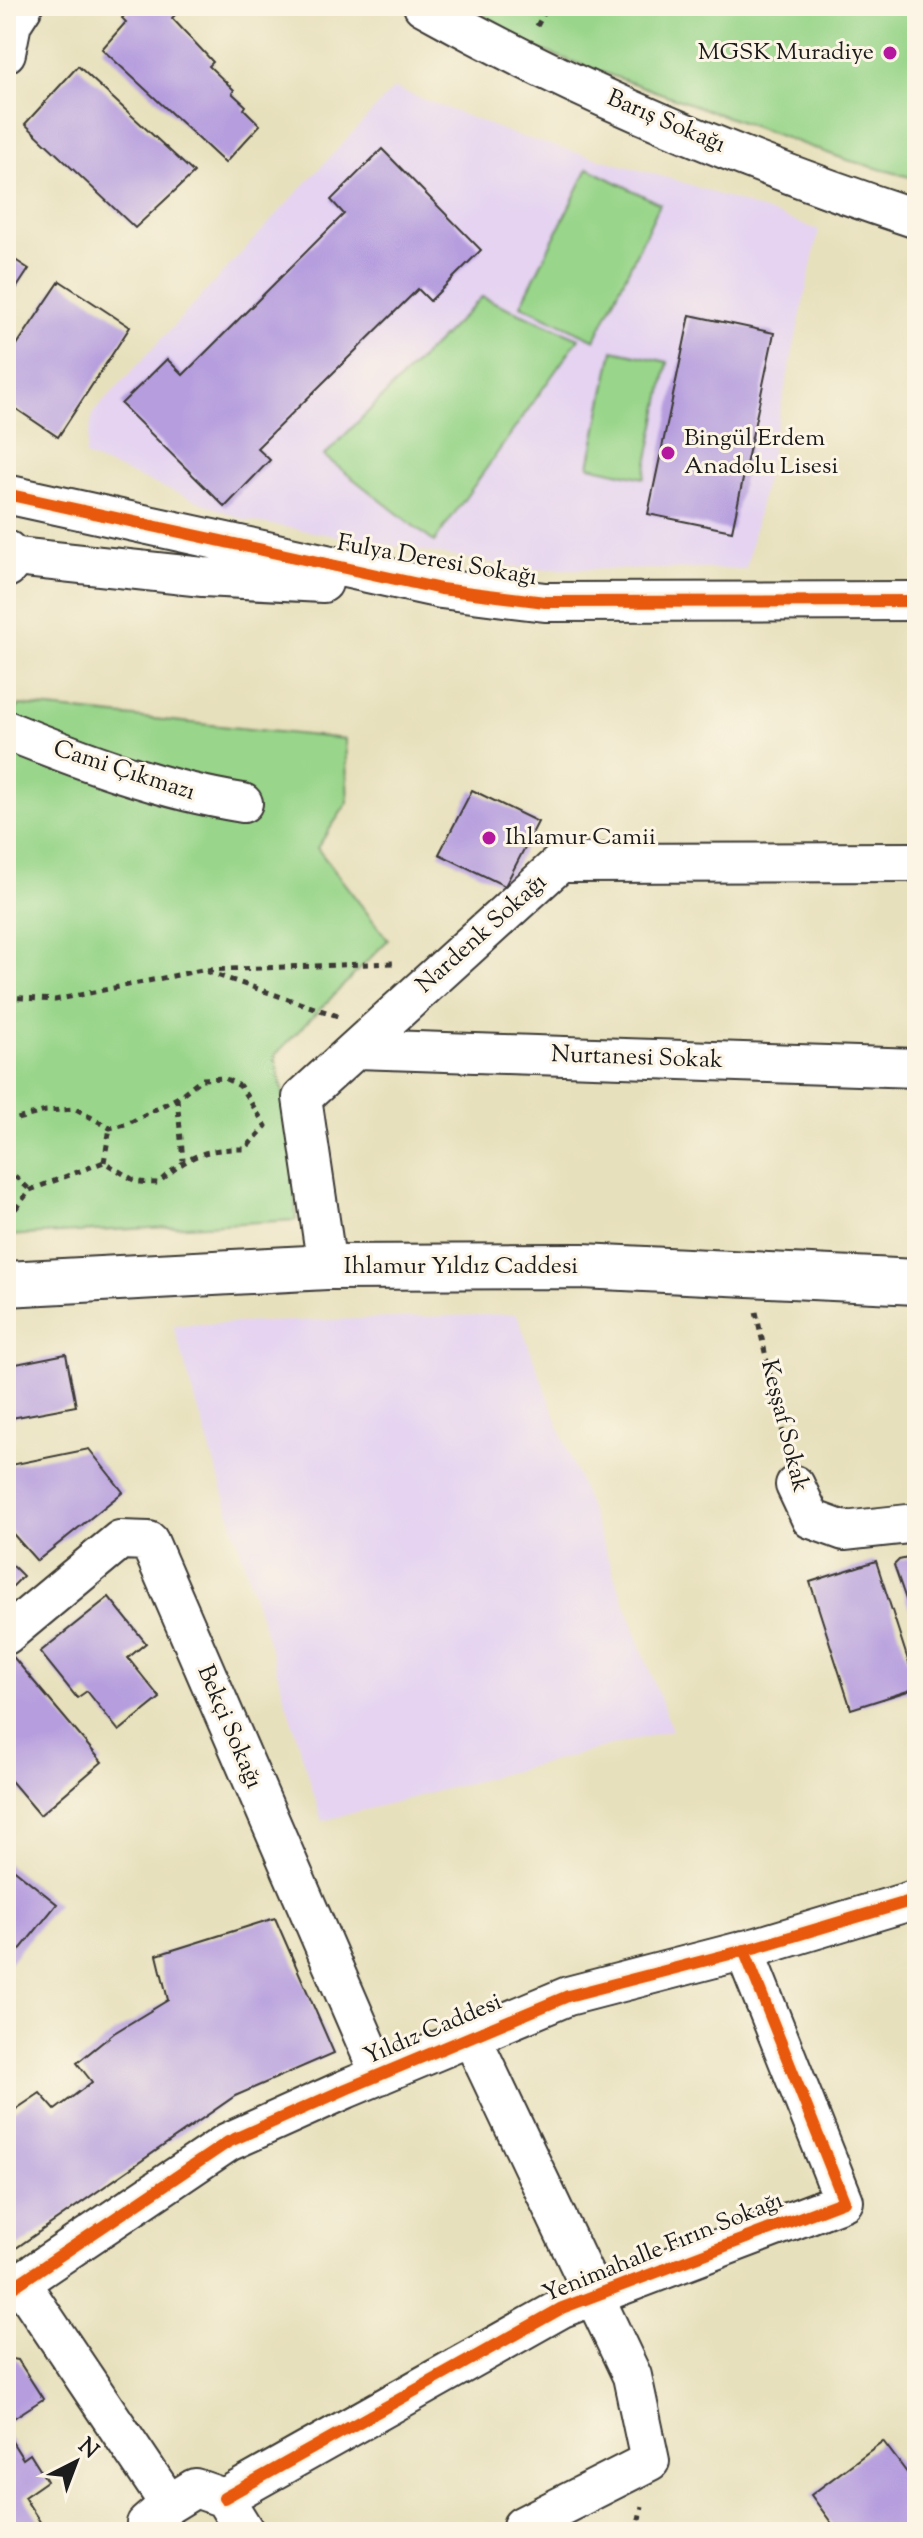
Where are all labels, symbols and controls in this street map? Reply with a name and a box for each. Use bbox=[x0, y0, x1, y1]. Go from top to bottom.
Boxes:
place label: MGSK Muradiye bbox=[698, 36, 874, 70]
marker: MGSK Muradiye bbox=[881, 44, 899, 62]
street label: Barış Sokağı bbox=[601, 82, 731, 162]
place label: Bingül Erdem Anadolu Lisesi bbox=[684, 422, 838, 484]
marker: Bingül Erdem Anadolu Lisesi bbox=[659, 444, 677, 462]
street label: Fulya Deresi Sokağı bbox=[334, 527, 540, 595]
street label: Cami Çıkmazı bbox=[49, 732, 200, 810]
place label: Ihlamur Camii bbox=[505, 821, 656, 855]
marker: Ihlamur Camii bbox=[480, 829, 498, 847]
street label: Nardenk Sokağı bbox=[409, 866, 555, 1002]
street label: Nurtanesi Sokak bbox=[550, 1038, 724, 1078]
street label: Ihlamur Yıldız Caddesi bbox=[344, 1250, 578, 1284]
street label: Keşşaf Sokak bbox=[751, 1356, 817, 1496]
street label: Bekçi Sokağı bbox=[188, 1660, 270, 1794]
street label: Yıldız Caddesi bbox=[359, 1986, 508, 2074]
street label: Yenimahalle Fırın Sokağı bbox=[538, 2184, 789, 2312]
north arrow bbox=[36, 2422, 116, 2502]
text: N bbox=[70, 2432, 105, 2467]

